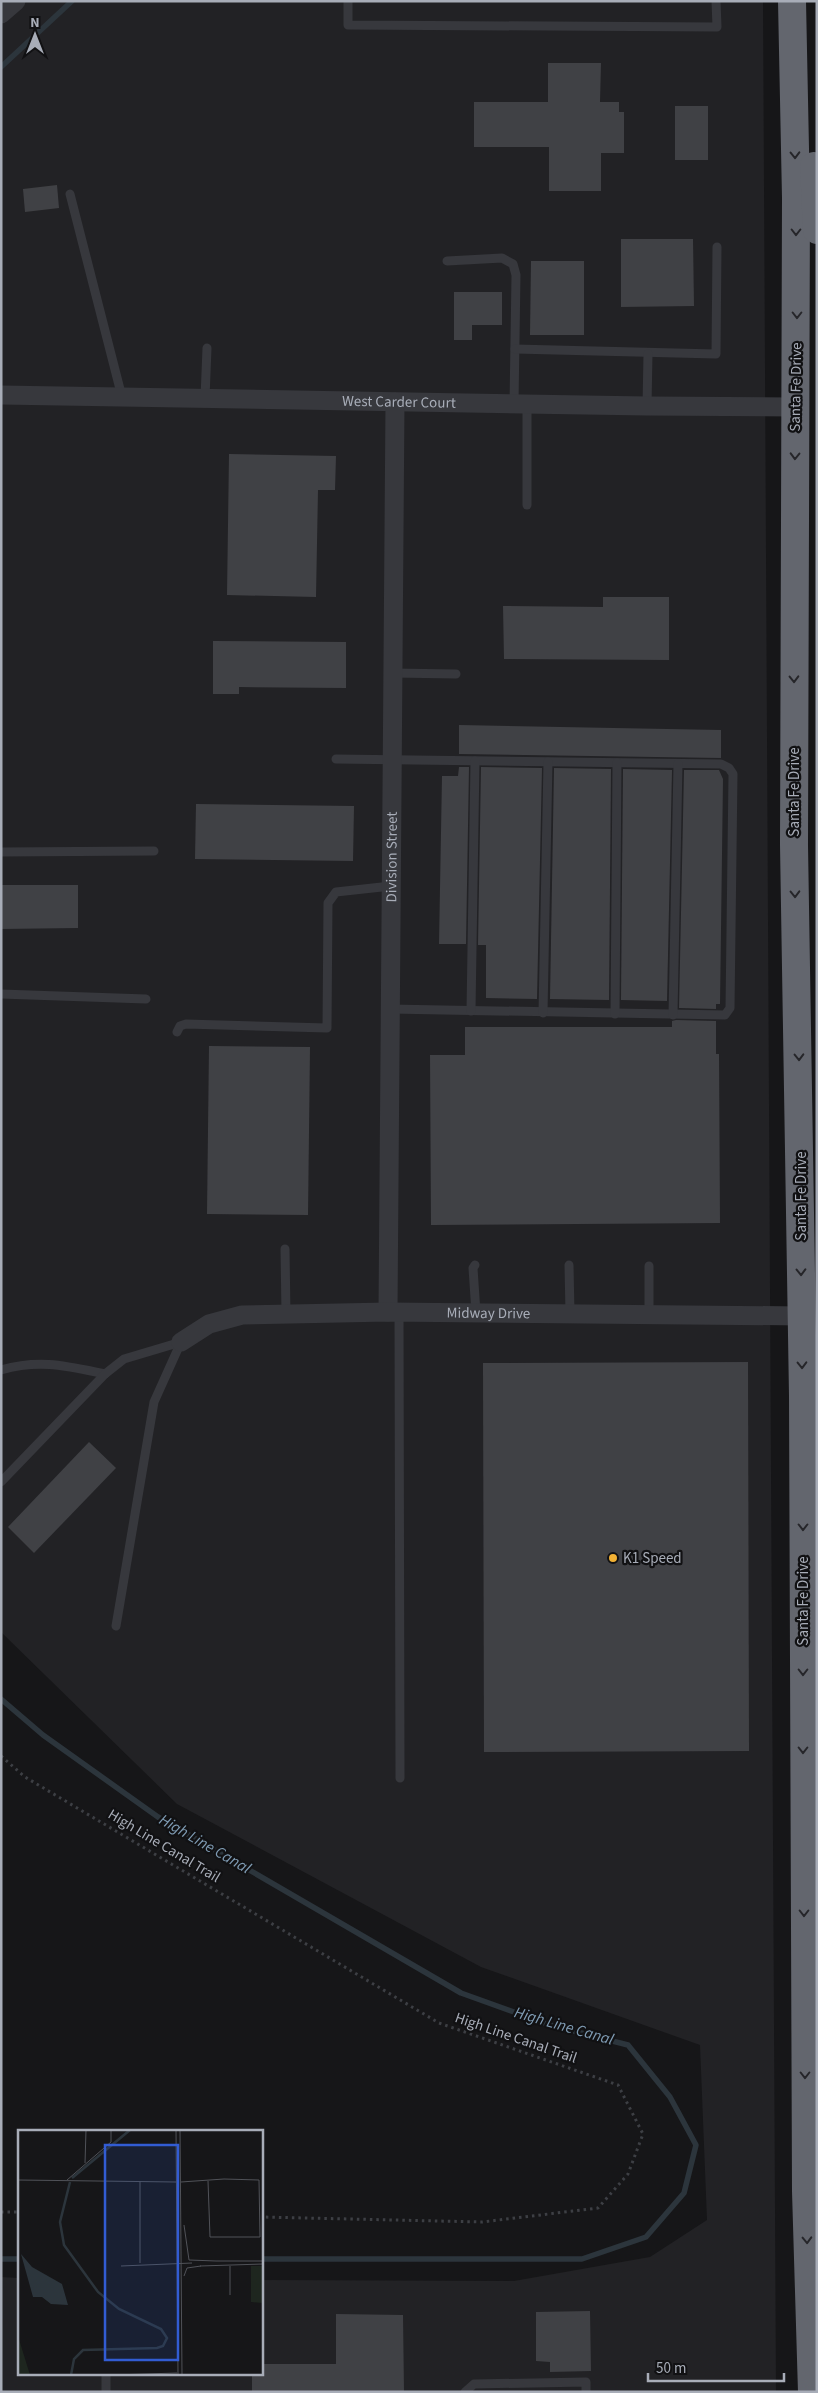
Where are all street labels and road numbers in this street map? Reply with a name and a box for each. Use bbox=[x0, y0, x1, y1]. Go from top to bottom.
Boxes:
street label: Santa Fe Drive bbox=[785, 342, 807, 432]
street label: West Carder Court bbox=[342, 390, 456, 413]
street label: Santa Fe Drive bbox=[784, 747, 805, 837]
street label: Division Street bbox=[381, 812, 402, 902]
street label: Santa Fe Drive bbox=[791, 1151, 812, 1241]
street label: Midway Drive bbox=[447, 1302, 530, 1324]
street label: Santa Fe Drive bbox=[793, 1556, 814, 1646]
street label: High Line Canal Trail bbox=[104, 1804, 224, 1888]
street label: High Line Canal Trail bbox=[452, 2007, 580, 2069]

